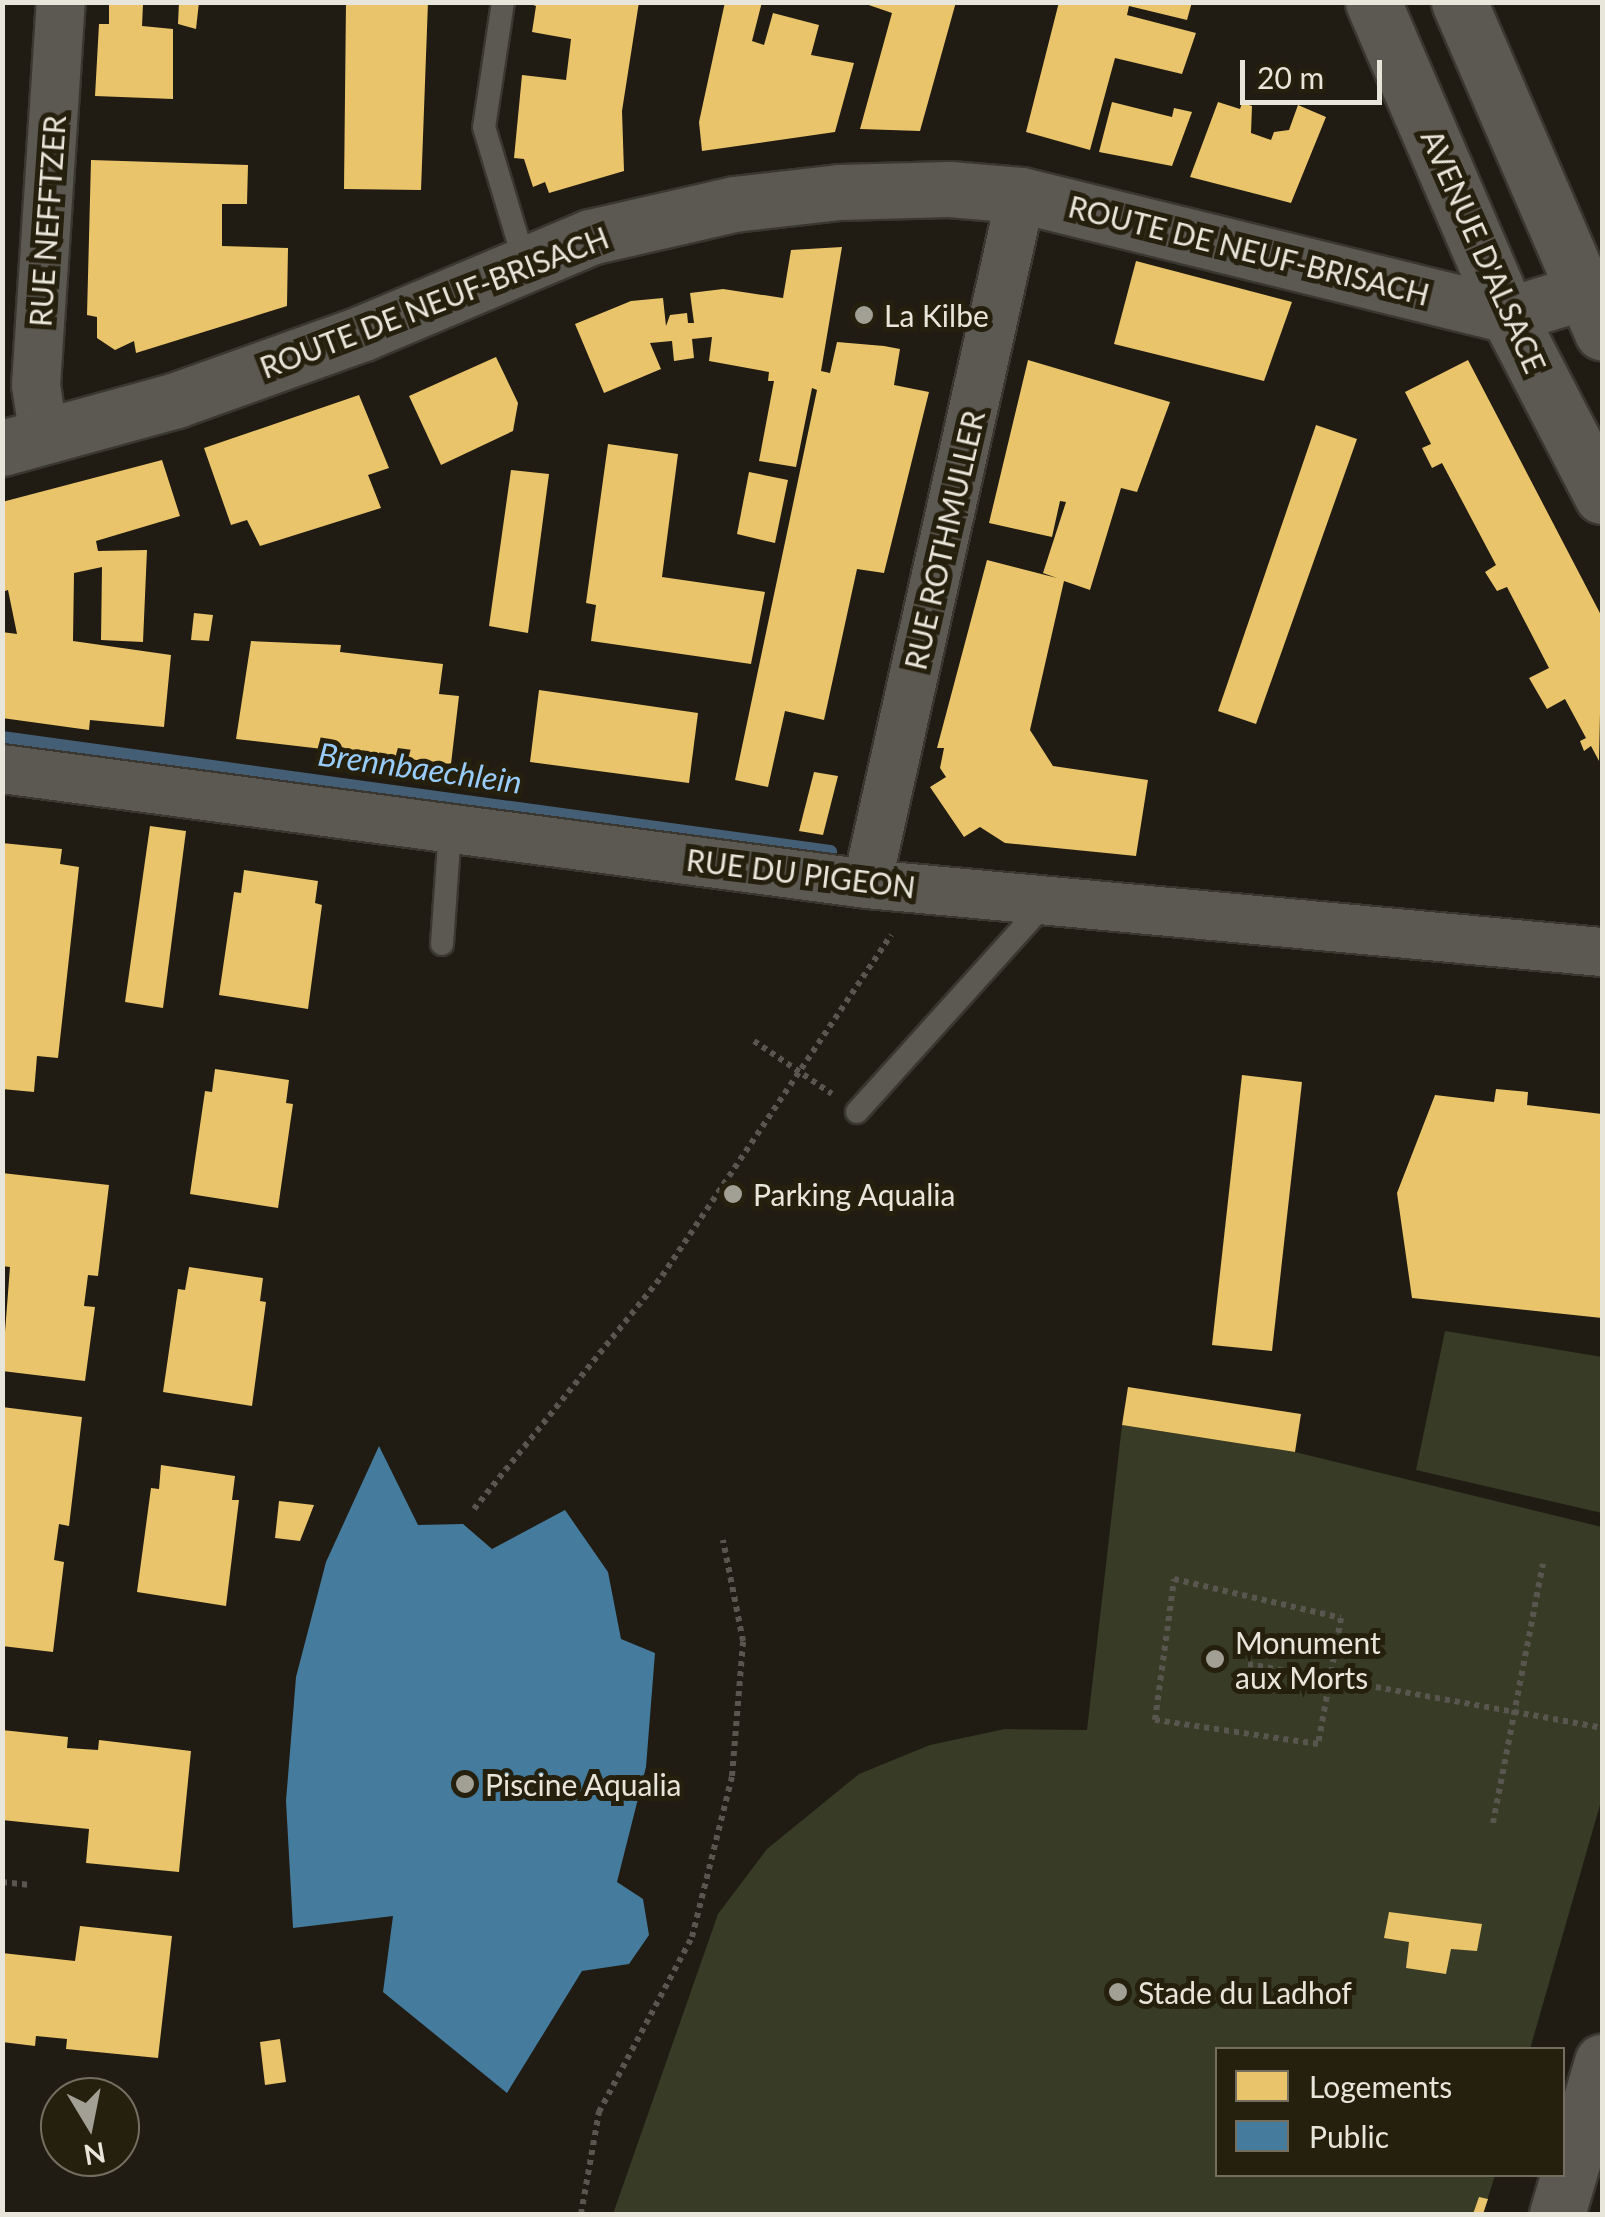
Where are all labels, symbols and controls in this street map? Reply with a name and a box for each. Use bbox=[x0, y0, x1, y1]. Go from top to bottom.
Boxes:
scale bar bbox=[1245, 40, 1388, 102]
text: 20 m bbox=[1257, 59, 1324, 95]
street label: RUE NEFFTZER bbox=[22, 114, 72, 328]
street label: AVENUE D'ALSACE bbox=[1414, 124, 1554, 378]
street label: ROUTE DE NEUF-BRISACH bbox=[1065, 188, 1433, 312]
street label: ROUTE DE NEUF-BRISACH bbox=[255, 219, 613, 385]
place label: La Kilbe bbox=[884, 297, 989, 333]
marker: La Kilbe bbox=[853, 304, 875, 326]
street label: RUE ROTHMULLER bbox=[897, 407, 991, 673]
water label: Brennbaechlein bbox=[316, 735, 524, 801]
street label: RUE DU PIGEON bbox=[684, 841, 918, 905]
place label: Parking Aqualia bbox=[753, 1176, 956, 1212]
marker: Parking Aqualia bbox=[722, 1183, 744, 1205]
place label: Monument aux Morts bbox=[1235, 1624, 1381, 1694]
marker: Monument aux Morts bbox=[1204, 1648, 1226, 1670]
place label: Piscine Aqualia bbox=[485, 1766, 683, 1802]
marker: Piscine Aqualia bbox=[454, 1773, 476, 1795]
place label: Stade du Ladhof bbox=[1138, 1974, 1352, 2010]
marker: Stade du Ladhof bbox=[1107, 1981, 1129, 2003]
legend bbox=[1215, 2047, 1565, 2177]
text: Logements bbox=[1309, 2068, 1452, 2104]
north arrow bbox=[40, 2077, 140, 2177]
text: Public bbox=[1309, 2118, 1389, 2154]
text: N bbox=[81, 2136, 108, 2173]

